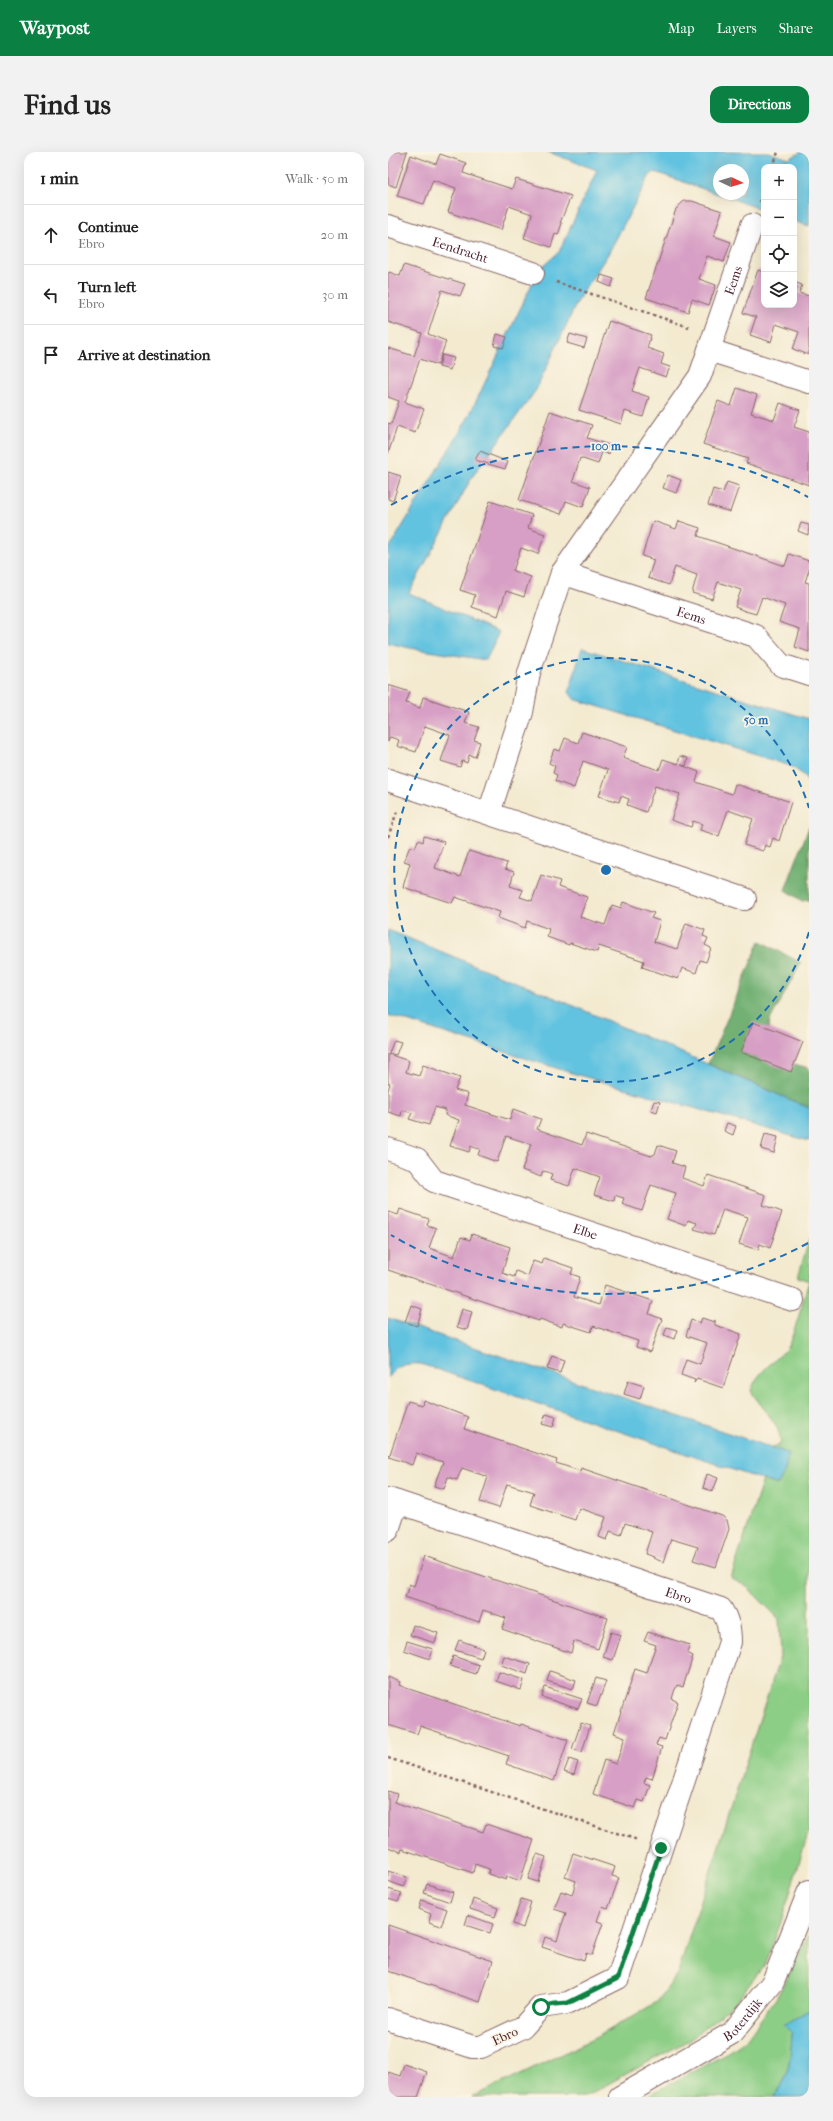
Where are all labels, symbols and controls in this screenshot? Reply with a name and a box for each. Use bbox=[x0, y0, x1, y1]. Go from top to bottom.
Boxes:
text: Waypost bbox=[20, 17, 90, 39]
text: Map bbox=[668, 20, 695, 37]
text: Layers bbox=[717, 20, 757, 37]
text: Share bbox=[779, 20, 813, 37]
button: Directions bbox=[710, 86, 809, 123]
text: Find us bbox=[24, 88, 111, 121]
north arrow bbox=[713, 164, 749, 200]
map controls bbox=[761, 164, 797, 308]
button: + bbox=[761, 164, 797, 200]
text: 1 min bbox=[40, 168, 79, 188]
text: Walk · 50 m bbox=[285, 171, 348, 186]
button: − bbox=[761, 200, 797, 236]
text: Continue bbox=[78, 218, 138, 236]
icon: ahead bbox=[40, 224, 62, 246]
text: 20 m bbox=[321, 227, 348, 242]
street label: Eendracht bbox=[430, 233, 491, 266]
text: Ebro bbox=[78, 236, 105, 251]
button: locate bbox=[761, 236, 797, 272]
street label: Eems bbox=[721, 263, 745, 297]
button: layers bbox=[761, 272, 797, 308]
text: Turn left bbox=[78, 278, 136, 296]
icon: left bbox=[40, 284, 62, 306]
text: 30 m bbox=[322, 287, 348, 302]
text: Ebro bbox=[78, 296, 105, 311]
icon: arrive bbox=[40, 344, 62, 366]
text: Arrive at destination bbox=[78, 346, 210, 364]
text: 100 m bbox=[591, 439, 622, 453]
street label: Eems bbox=[675, 603, 708, 627]
text: 50 m bbox=[744, 713, 769, 727]
centre of rings bbox=[599, 863, 613, 877]
street label: Elbe bbox=[571, 1220, 600, 1242]
street label: Ebro bbox=[664, 1584, 694, 1606]
route end bbox=[652, 1839, 670, 1857]
street label: Boterdijk bbox=[720, 1994, 765, 2044]
route start bbox=[532, 1998, 550, 2016]
street label: Ebro bbox=[490, 2023, 521, 2048]

